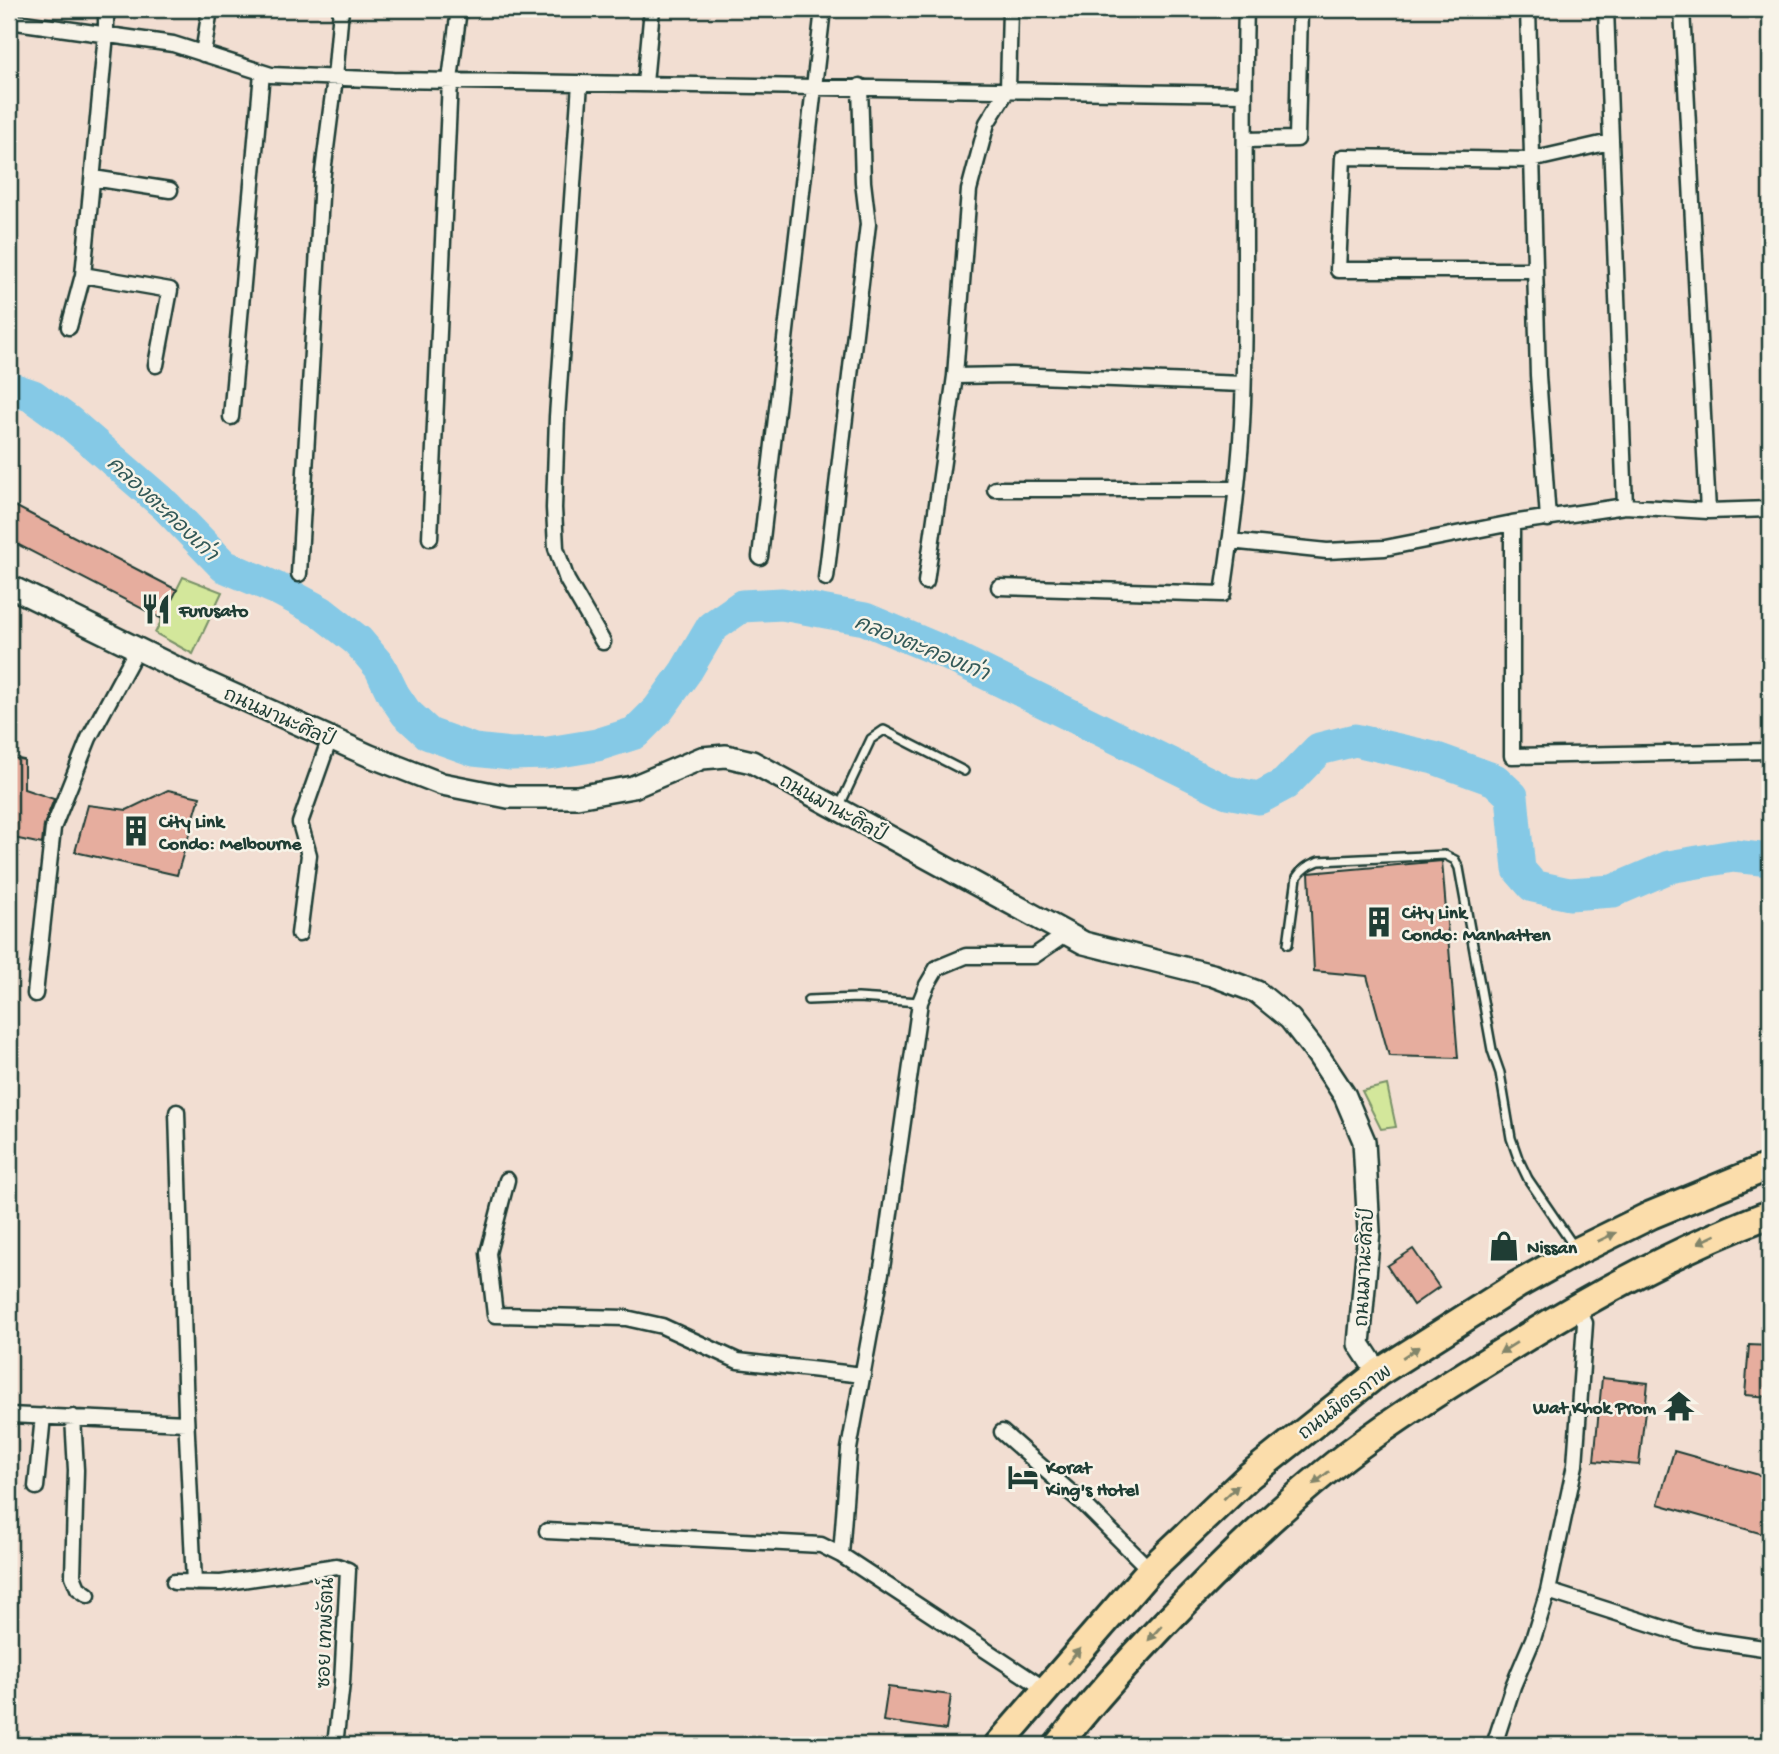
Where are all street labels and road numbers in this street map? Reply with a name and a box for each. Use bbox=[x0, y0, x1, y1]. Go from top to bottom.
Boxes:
street label: ถนนมานะศิลป์ bbox=[219, 682, 339, 754]
street label: ถนนมานะศิลป์ bbox=[774, 768, 892, 849]
street label: ถนนมานะศิลป์ bbox=[1349, 1207, 1381, 1327]
street label: ถนนมิตรภาพ bbox=[1294, 1360, 1397, 1446]
street label: ซอย เทพรัตน์ bbox=[310, 1577, 341, 1689]

